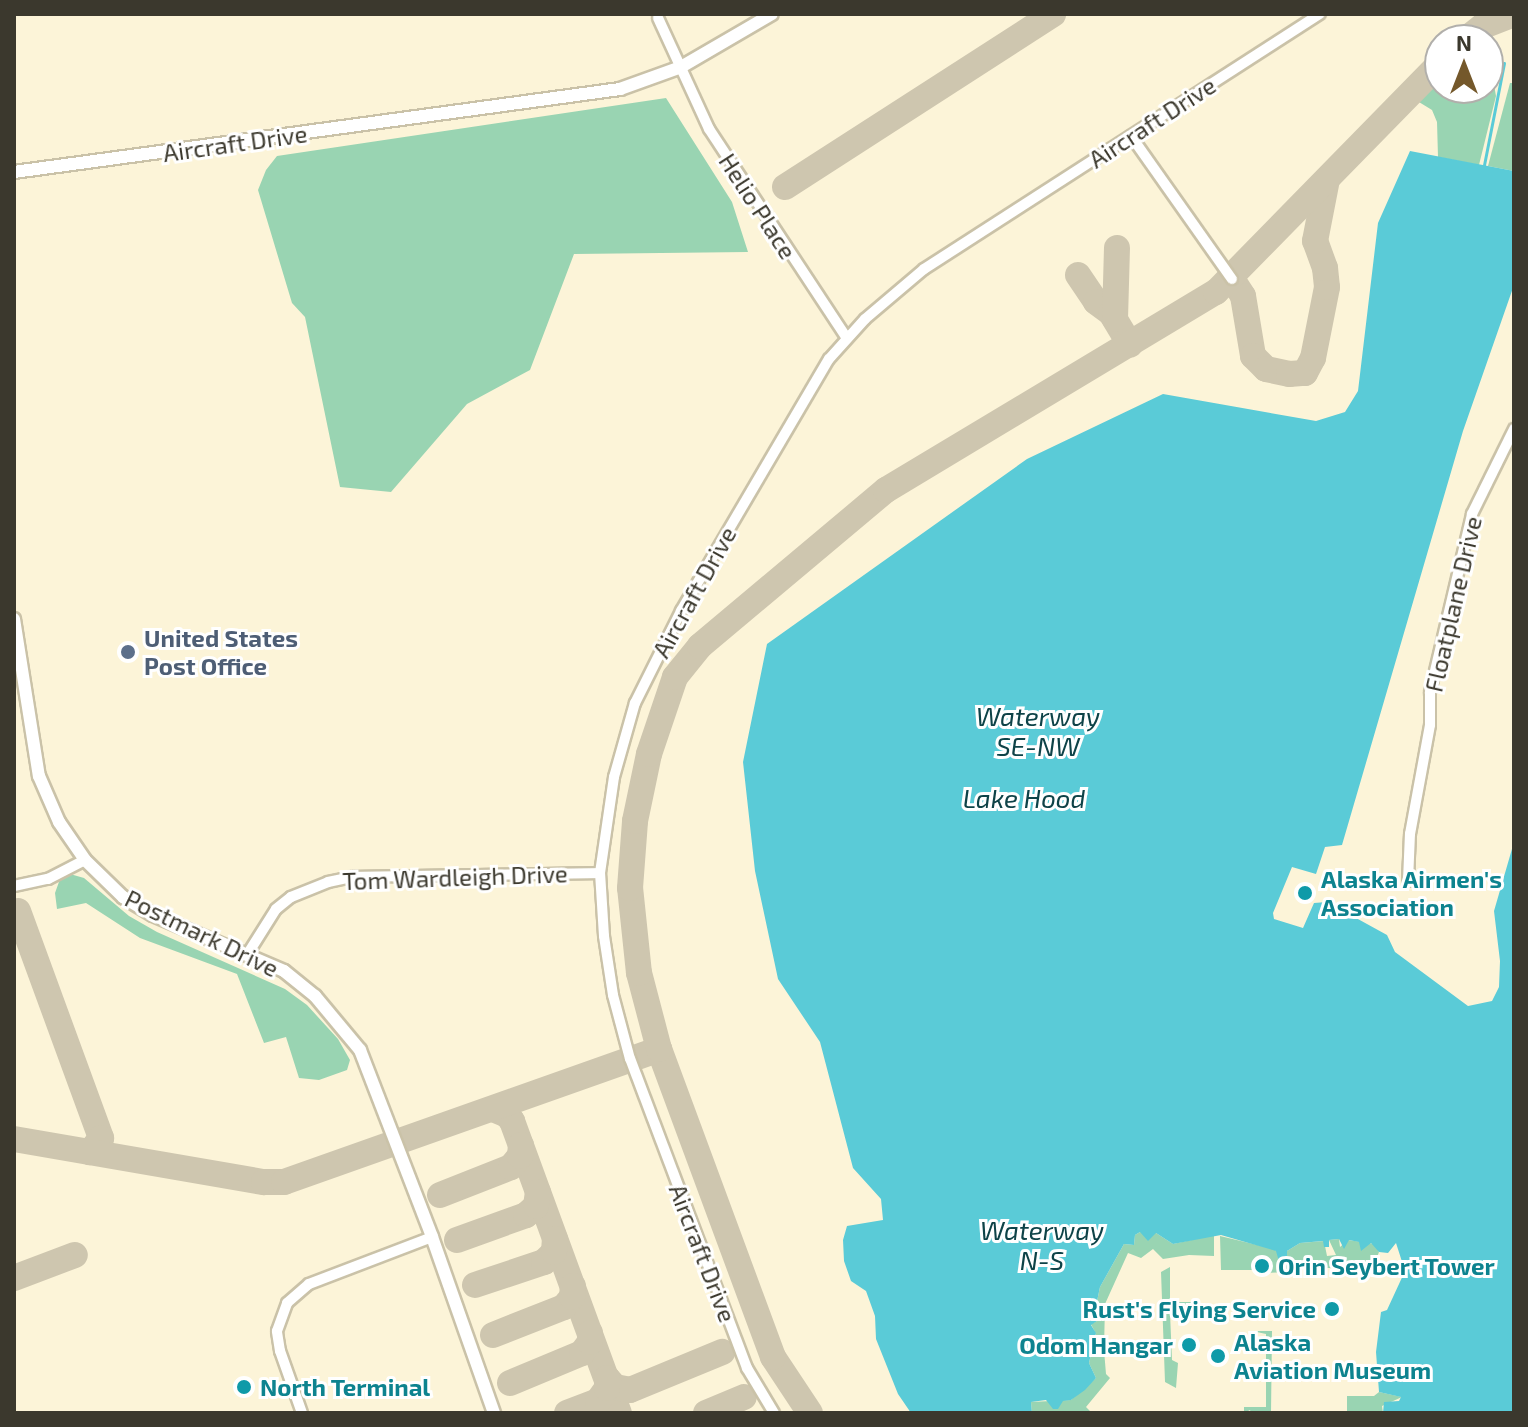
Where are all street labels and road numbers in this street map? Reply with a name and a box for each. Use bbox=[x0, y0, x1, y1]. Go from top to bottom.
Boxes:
street label: Aircraft Drive bbox=[1083, 70, 1221, 174]
street label: Aircraft Drive bbox=[161, 119, 309, 167]
street label: Helio Place bbox=[713, 148, 803, 264]
street label: Floatplane Drive bbox=[1419, 513, 1487, 695]
street label: Aircraft Drive bbox=[646, 521, 742, 663]
street label: Tom Wardleigh Drive bbox=[342, 859, 568, 895]
street label: Postmark Drive bbox=[120, 883, 284, 983]
street label: Aircraft Drive bbox=[664, 1180, 742, 1326]

